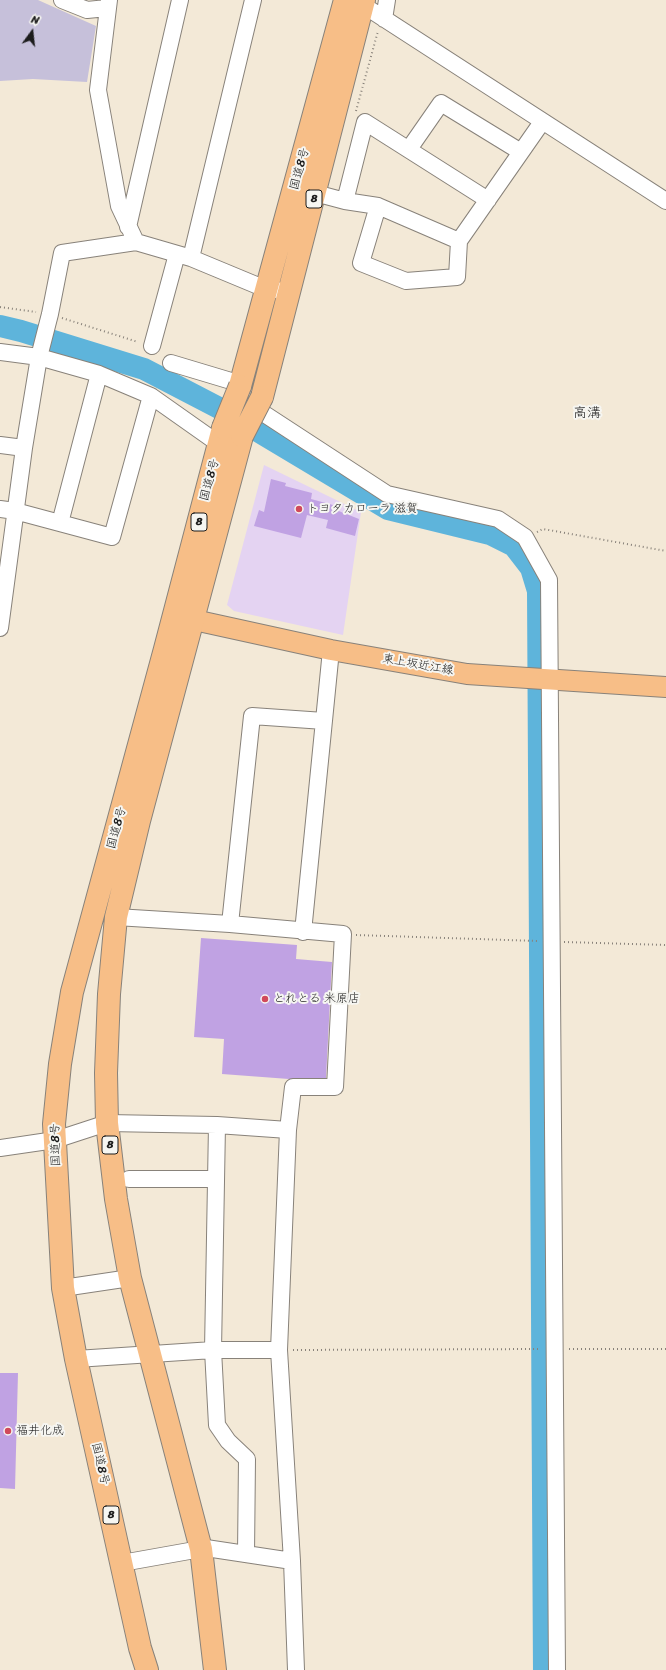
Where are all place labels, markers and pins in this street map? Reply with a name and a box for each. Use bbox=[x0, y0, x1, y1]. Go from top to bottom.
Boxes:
place label: トヨタカローラ 滋賀 bbox=[307, 502, 418, 516]
marker: トヨタカローラ 滋賀 bbox=[294, 504, 304, 514]
place label: とれとる 米原店 bbox=[273, 992, 360, 1006]
marker: とれとる 米原店 bbox=[260, 994, 270, 1004]
place label: 福井化成 bbox=[16, 1424, 64, 1438]
marker: 福井化成 bbox=[3, 1426, 13, 1436]

